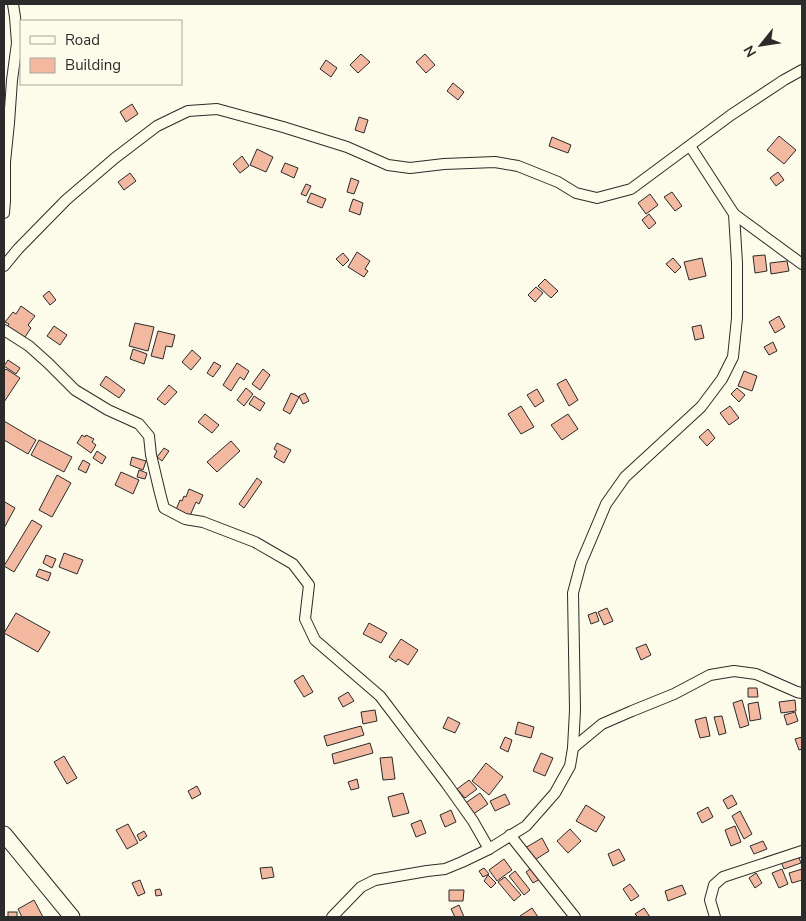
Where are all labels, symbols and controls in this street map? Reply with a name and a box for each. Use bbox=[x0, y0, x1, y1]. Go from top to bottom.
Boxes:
legend bbox=[20, 20, 182, 85]
north arrow bbox=[736, 20, 786, 70]
text: Road bbox=[65, 30, 100, 50]
text: N bbox=[739, 42, 761, 61]
text: Building bbox=[65, 55, 121, 75]

